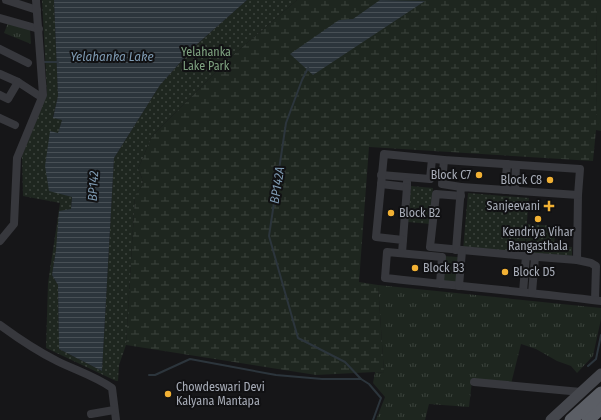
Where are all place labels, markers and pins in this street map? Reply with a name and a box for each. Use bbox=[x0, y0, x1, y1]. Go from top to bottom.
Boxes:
place label: Block C7 bbox=[431, 168, 471, 182]
marker: Block C7 bbox=[474, 170, 484, 180]
place label: Block C8 bbox=[501, 173, 542, 187]
marker: Block C8 bbox=[545, 175, 555, 185]
place label: Sanjeevani bbox=[487, 199, 540, 213]
marker: Sanjeevani bbox=[543, 200, 555, 212]
place label: Block B2 bbox=[399, 206, 440, 220]
marker: Block B2 bbox=[386, 208, 396, 218]
marker: Kendriya Vihar Rangasthala bbox=[533, 214, 543, 224]
place label: Kendriya Vihar Rangasthala bbox=[502, 225, 575, 253]
place label: Block B3 bbox=[423, 261, 465, 275]
marker: Block B3 bbox=[410, 263, 420, 273]
place label: Block D5 bbox=[513, 265, 556, 279]
marker: Block D5 bbox=[500, 267, 510, 277]
place label: Chowdeswari Devi Kalyana Mantapa bbox=[176, 380, 265, 408]
marker: Chowdeswari Devi Kalyana Mantapa bbox=[163, 389, 173, 399]

